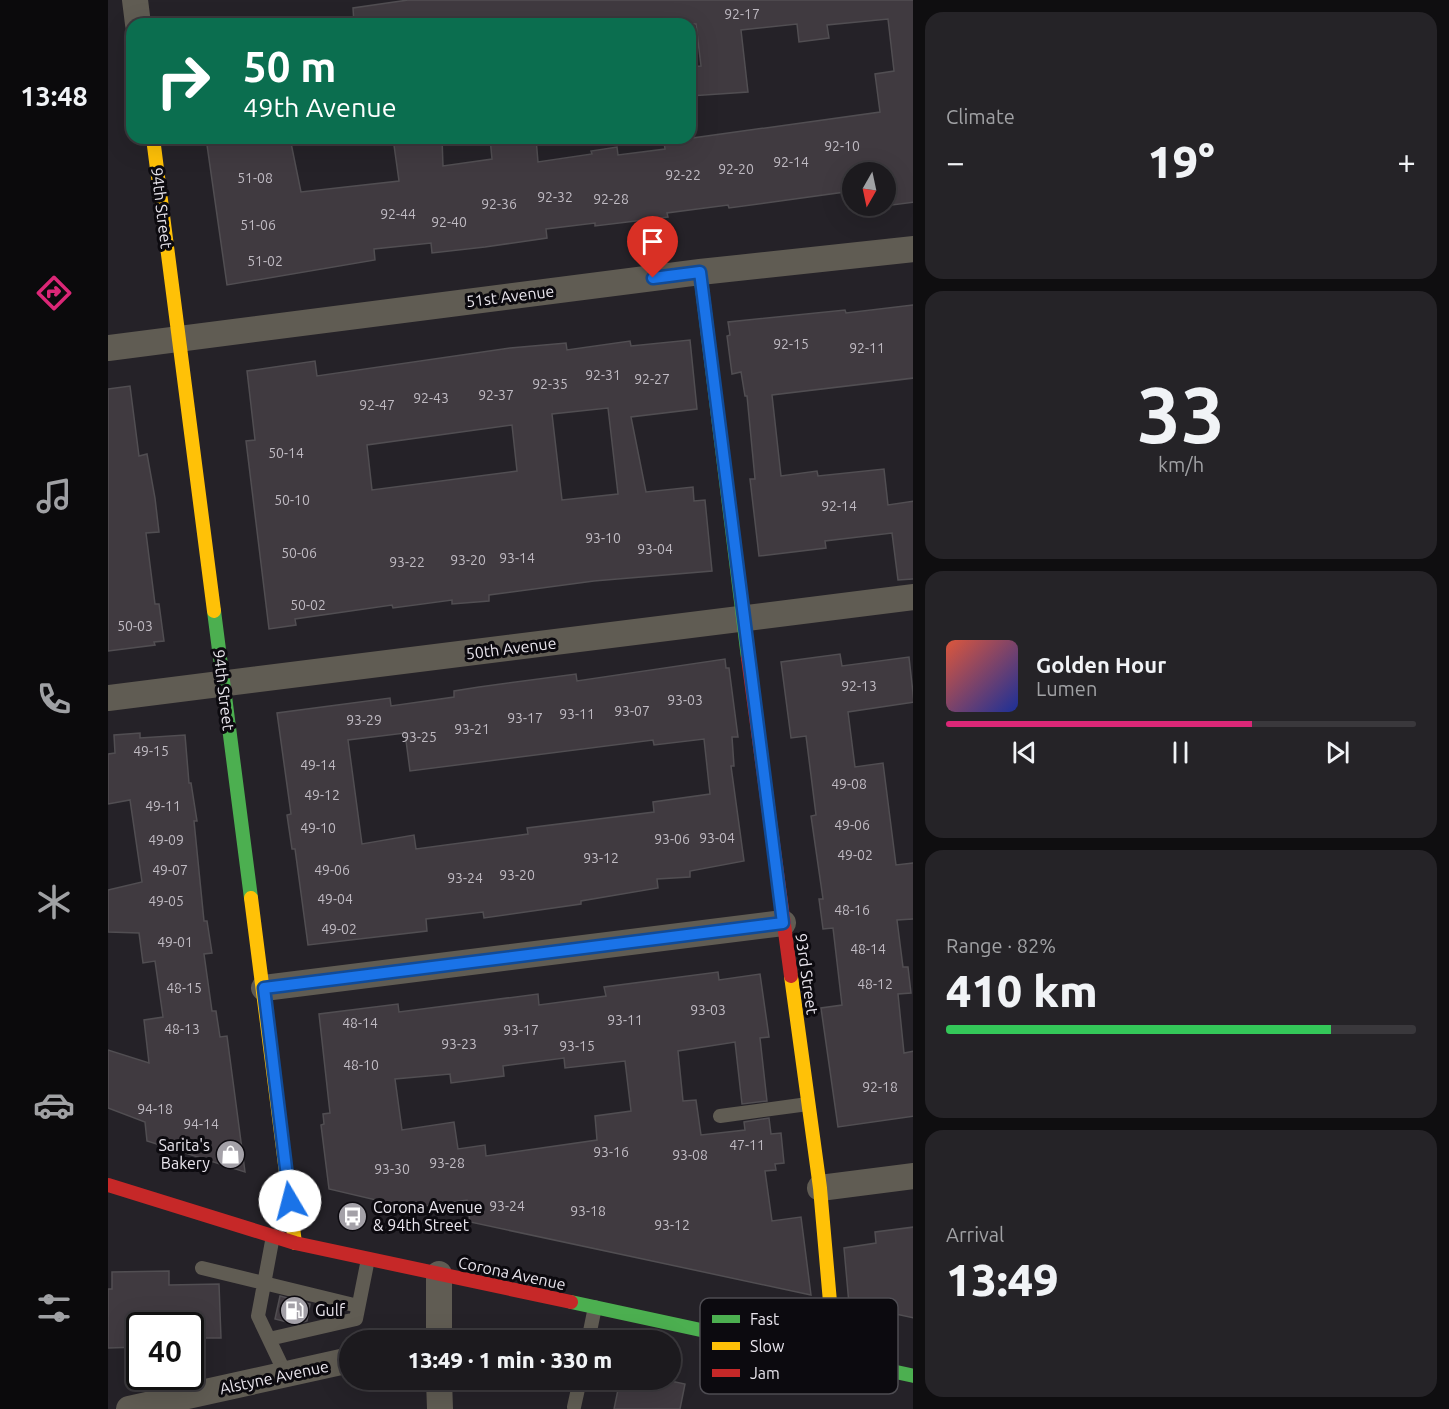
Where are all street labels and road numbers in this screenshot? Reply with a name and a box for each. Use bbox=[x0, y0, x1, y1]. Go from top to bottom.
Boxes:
street label: 94th Street bbox=[148, 166, 176, 250]
street label: 51st Avenue bbox=[465, 282, 555, 310]
street label: 50th Avenue bbox=[465, 634, 557, 662]
street label: 94th Street bbox=[210, 648, 238, 732]
street label: 93rd Street bbox=[792, 932, 822, 1016]
street label: Corona Avenue bbox=[457, 1253, 567, 1293]
street label: Alstyne Avenue bbox=[218, 1357, 330, 1397]

